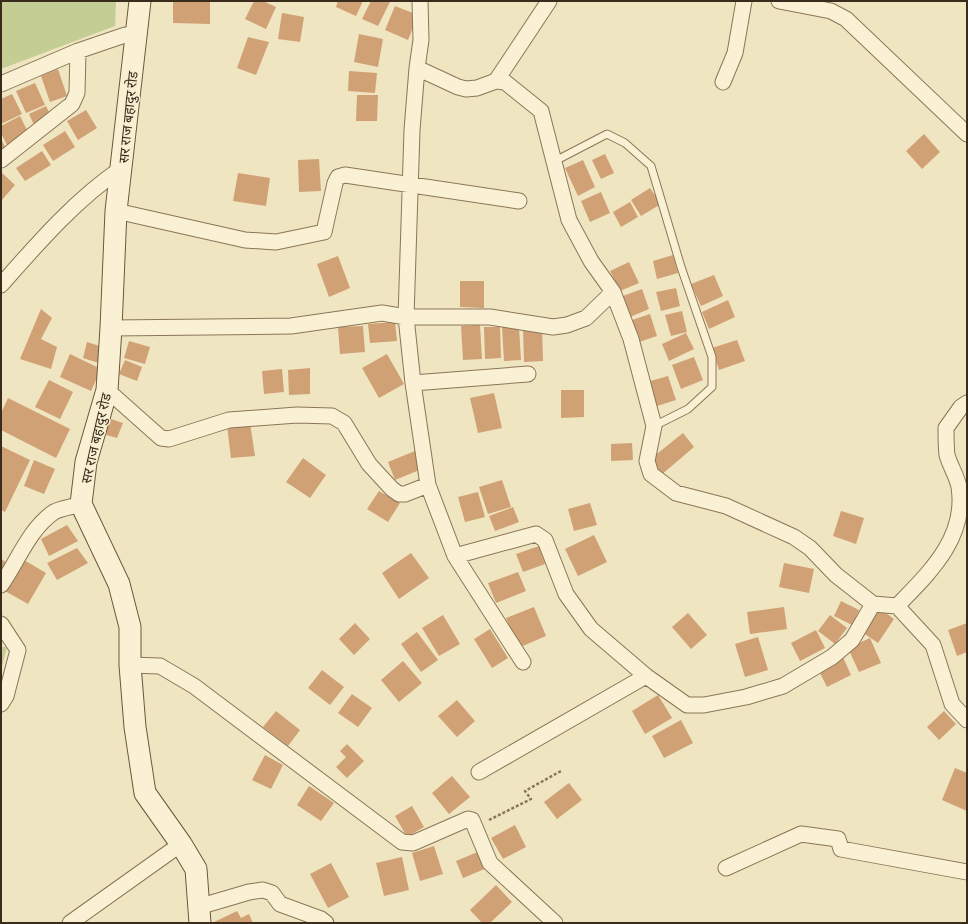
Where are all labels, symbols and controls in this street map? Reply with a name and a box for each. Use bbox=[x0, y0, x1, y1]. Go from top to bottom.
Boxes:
street label: सर राज बहादुर रोड bbox=[112, 70, 143, 164]
street label: सर राज बहादुर रोड bbox=[75, 390, 116, 485]

